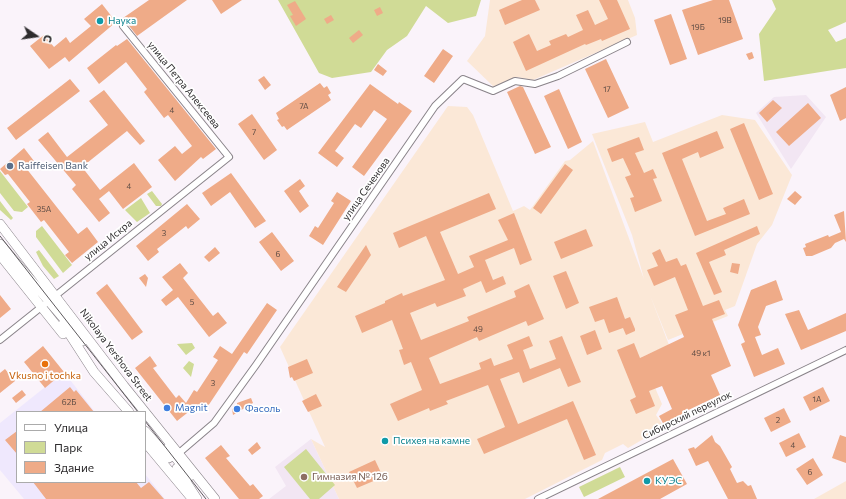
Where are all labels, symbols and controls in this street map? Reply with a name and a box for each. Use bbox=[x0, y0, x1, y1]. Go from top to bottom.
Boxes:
place label: Наука bbox=[108, 15, 136, 27]
house number: 19В bbox=[718, 15, 732, 25]
north arrow bbox=[16, 16, 56, 56]
marker: Наука bbox=[95, 16, 105, 26]
house number: 19Б bbox=[691, 22, 705, 32]
text: С bbox=[41, 34, 55, 44]
street label: улица Петра Алексеева bbox=[145, 39, 223, 131]
house number: 17 bbox=[603, 84, 611, 94]
house number: 7А bbox=[299, 101, 309, 111]
house number: 4 bbox=[170, 105, 174, 115]
house number: 7 bbox=[252, 127, 256, 137]
street label: улица Сеченова bbox=[340, 155, 392, 223]
place label: Raiffeisen Bank bbox=[18, 160, 88, 172]
marker: Raiffeisen Bank bbox=[5, 161, 15, 171]
house number: 4 bbox=[127, 181, 131, 191]
house number: 35А bbox=[37, 204, 51, 214]
street label: улица Искра bbox=[82, 217, 134, 263]
house number: 3 bbox=[162, 228, 166, 238]
house number: 6 bbox=[276, 249, 280, 259]
house number: 5 bbox=[190, 297, 194, 307]
street label: Nikolaya Yershova Street bbox=[77, 307, 155, 403]
house number: 49 bbox=[473, 324, 483, 334]
house number: 49 к1 bbox=[692, 348, 710, 358]
marker: Vkusno i tochka bbox=[40, 359, 50, 369]
place label: Vkusno i tochka bbox=[9, 370, 81, 382]
house number: 3 bbox=[211, 378, 215, 388]
street label: Сибирский переулок bbox=[640, 388, 734, 442]
house number: 1А bbox=[813, 394, 821, 404]
house number: 62Б bbox=[62, 397, 76, 407]
place label: Magnit bbox=[175, 402, 208, 414]
marker: Magnit bbox=[162, 403, 172, 413]
place label: Фасоль bbox=[245, 403, 280, 415]
marker: Фасоль bbox=[232, 404, 242, 414]
legend bbox=[16, 411, 146, 483]
house number: 2 bbox=[776, 415, 780, 425]
text: Улица bbox=[54, 420, 88, 434]
place label: Психея на камне bbox=[393, 435, 470, 447]
marker: Психея на камне bbox=[380, 436, 390, 446]
text: Парк bbox=[54, 440, 83, 454]
house number: 4 bbox=[791, 440, 795, 450]
text: Здание bbox=[54, 460, 94, 474]
house number: 6 bbox=[808, 467, 812, 477]
place label: Гимназия № 126 bbox=[312, 471, 388, 483]
marker: Гимназия № 126 bbox=[299, 472, 309, 482]
place label: КУЭС bbox=[655, 475, 682, 487]
marker: КУЭС bbox=[642, 476, 652, 486]

